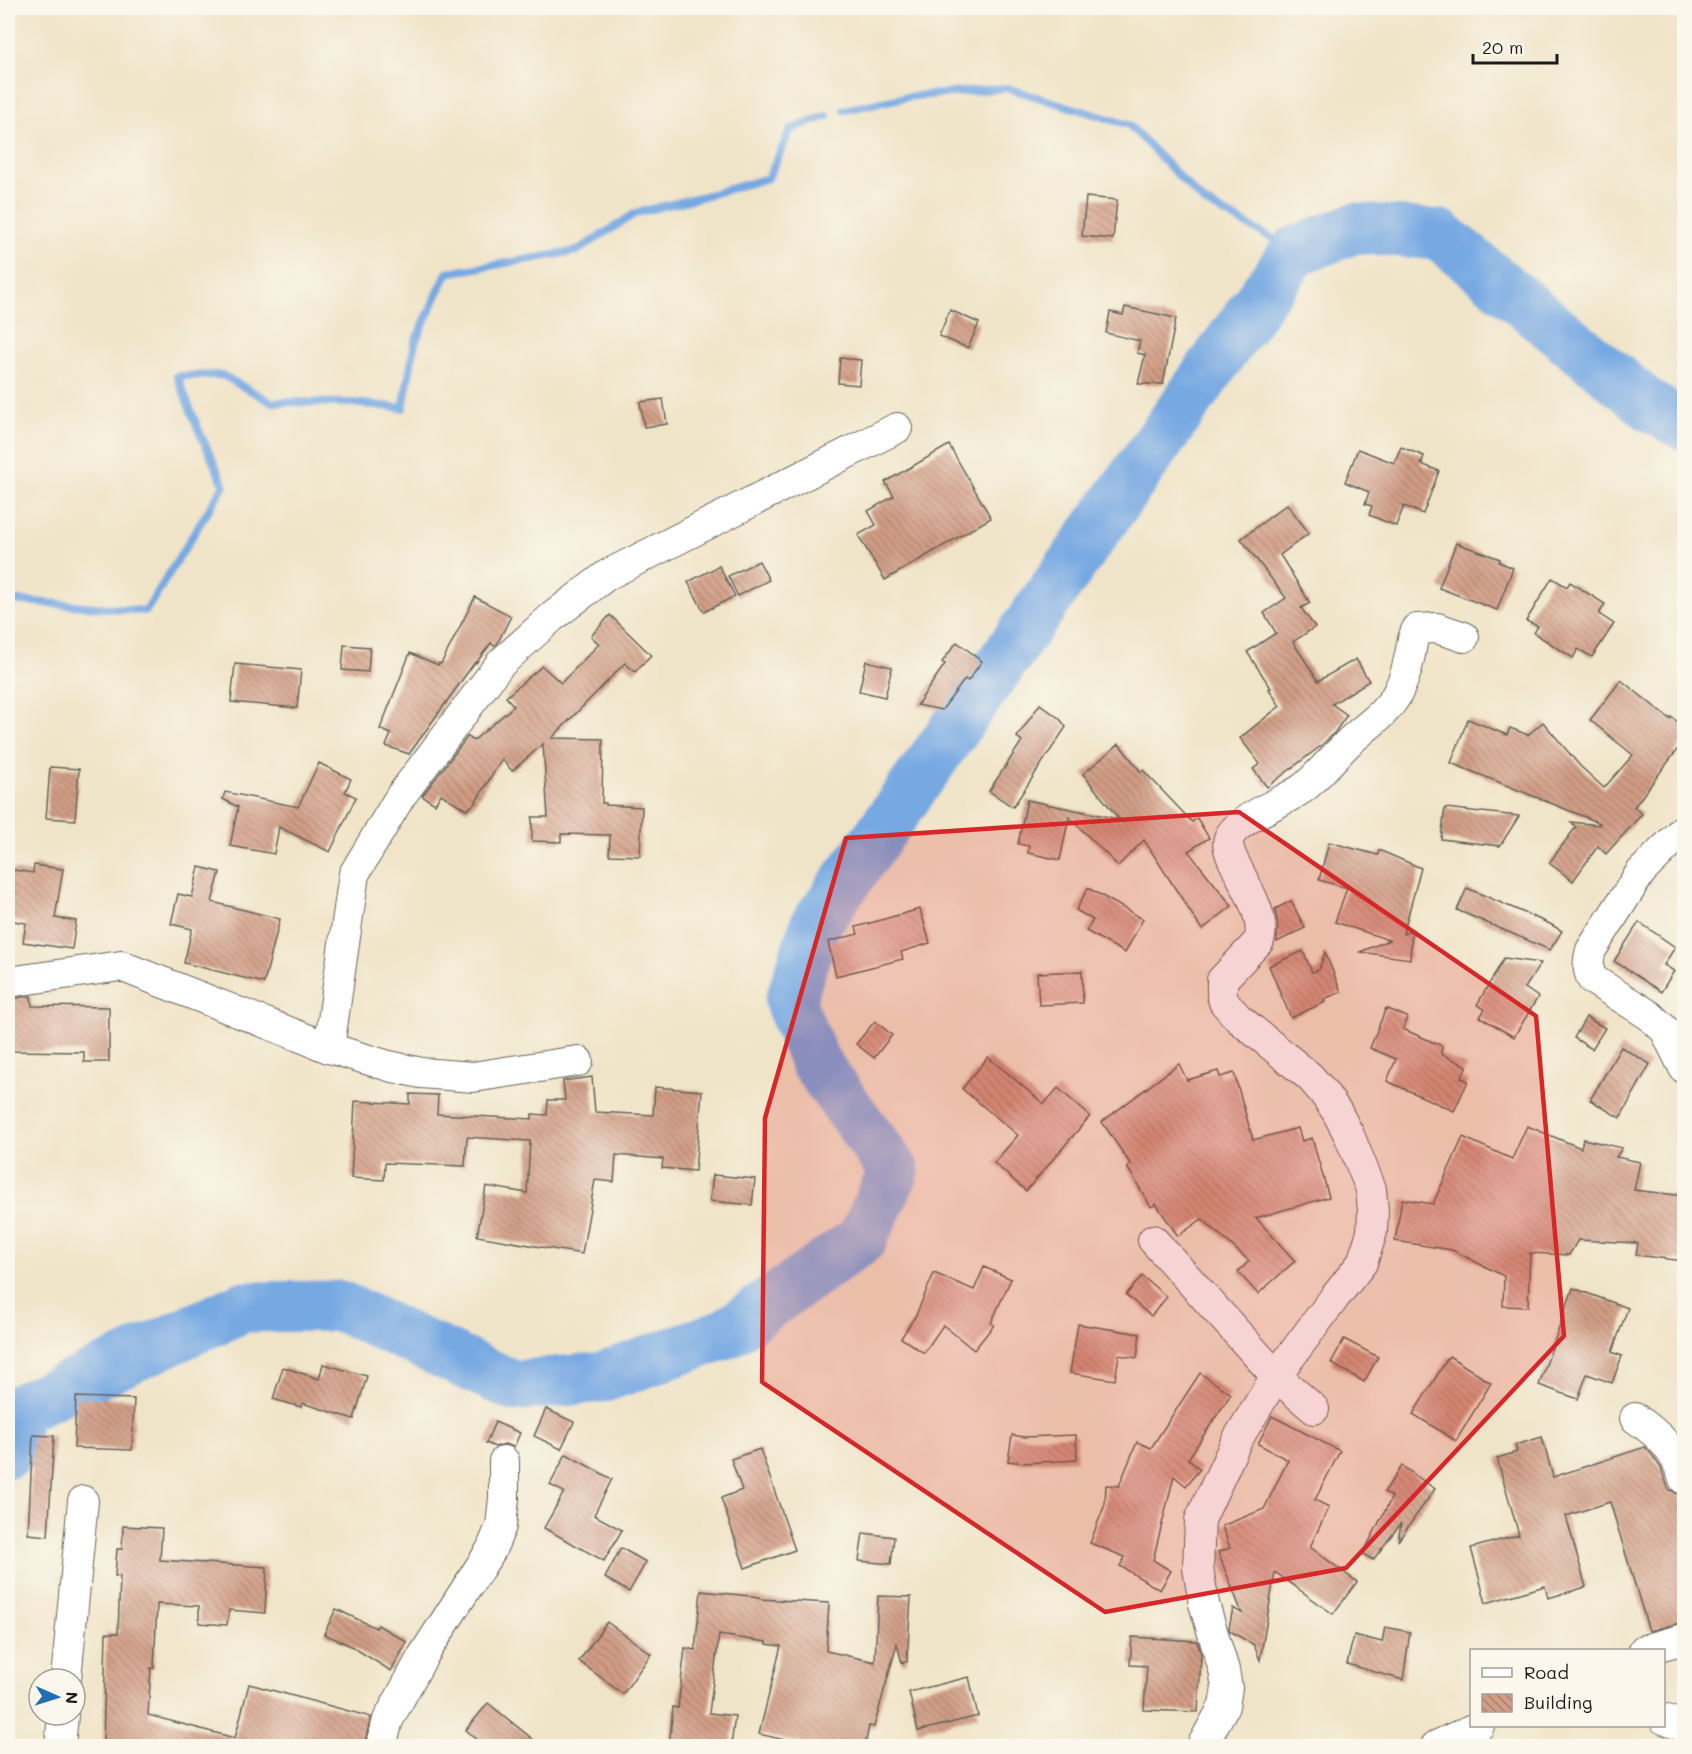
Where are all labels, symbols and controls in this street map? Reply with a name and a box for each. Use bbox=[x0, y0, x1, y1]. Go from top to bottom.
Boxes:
scale bar bbox=[1473, 27, 1557, 65]
text: 20 m bbox=[1482, 35, 1523, 59]
legend bbox=[1470, 1649, 1665, 1727]
text: Road bbox=[1524, 1660, 1569, 1684]
north arrow bbox=[27, 1667, 87, 1727]
text: Building bbox=[1524, 1690, 1592, 1714]
text: N bbox=[62, 1691, 83, 1704]

